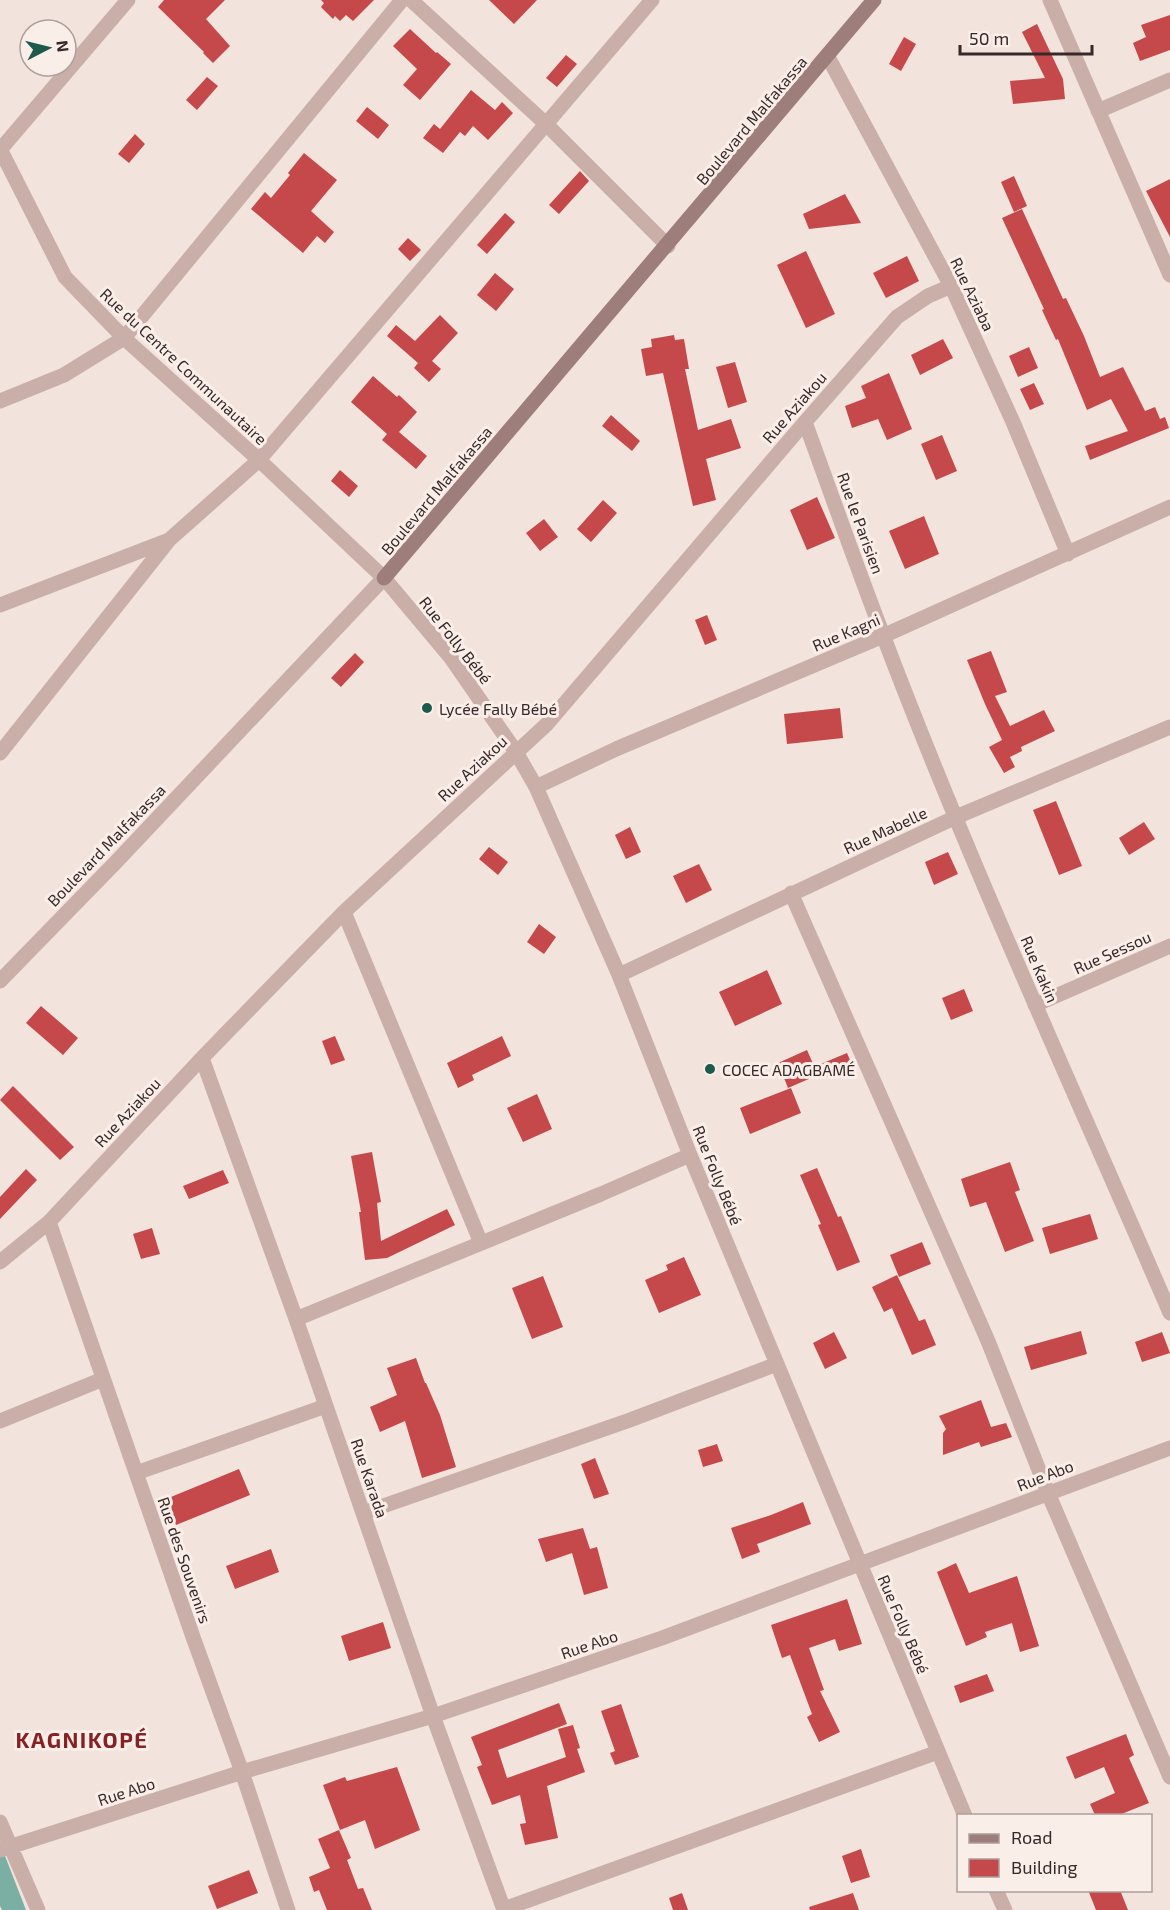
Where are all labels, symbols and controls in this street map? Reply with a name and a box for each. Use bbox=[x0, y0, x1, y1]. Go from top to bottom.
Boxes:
north arrow bbox=[18, 18, 78, 78]
scale bar bbox=[960, 18, 1092, 56]
text: 50 m bbox=[969, 27, 1009, 49]
text: N bbox=[53, 39, 74, 53]
street label: Boulevard Malfakassa bbox=[692, 52, 810, 188]
street label: Rue Aziaba bbox=[947, 254, 999, 334]
street label: Rue du Centre Communautaire bbox=[97, 284, 271, 448]
street label: Rue Aziakou bbox=[758, 368, 830, 446]
street label: Boulevard Malfakassa bbox=[377, 422, 495, 558]
street label: Rue le Parisien bbox=[834, 470, 888, 576]
street label: Rue Folly Bébé bbox=[416, 593, 496, 687]
street label: Rue Kagni bbox=[809, 609, 883, 655]
place label: Lycée Fally Bébé bbox=[439, 699, 557, 718]
marker: Lycée Fally Bébé bbox=[420, 701, 434, 715]
street label: Rue Aziakou bbox=[433, 731, 511, 805]
street label: Boulevard Malfakassa bbox=[43, 780, 169, 910]
street label: Rue Mabelle bbox=[840, 802, 930, 858]
street label: Rue Sessou bbox=[1070, 926, 1154, 978]
street label: Rue Kakin bbox=[1017, 933, 1063, 1005]
place label: COCEC ADAGBAMÉ bbox=[722, 1060, 855, 1079]
marker: COCEC ADAGBAMÉ bbox=[703, 1062, 717, 1076]
street label: Rue Aziakou bbox=[90, 1073, 164, 1151]
street label: Rue Folly Bébé bbox=[689, 1122, 747, 1228]
street label: Rue Karada bbox=[348, 1436, 392, 1520]
street label: Rue Abo bbox=[1014, 1456, 1076, 1494]
street label: Rue des Souvenirs bbox=[154, 1494, 216, 1626]
street label: Rue Folly Bébé bbox=[875, 1572, 933, 1676]
street label: Rue Abo bbox=[558, 1625, 620, 1663]
district label: KAGNIKOPÉ bbox=[15, 1726, 149, 1752]
street label: Rue Abo bbox=[95, 1773, 157, 1809]
legend bbox=[957, 1814, 1152, 1892]
text: Road bbox=[1011, 1826, 1052, 1848]
text: Building bbox=[1011, 1856, 1078, 1878]

